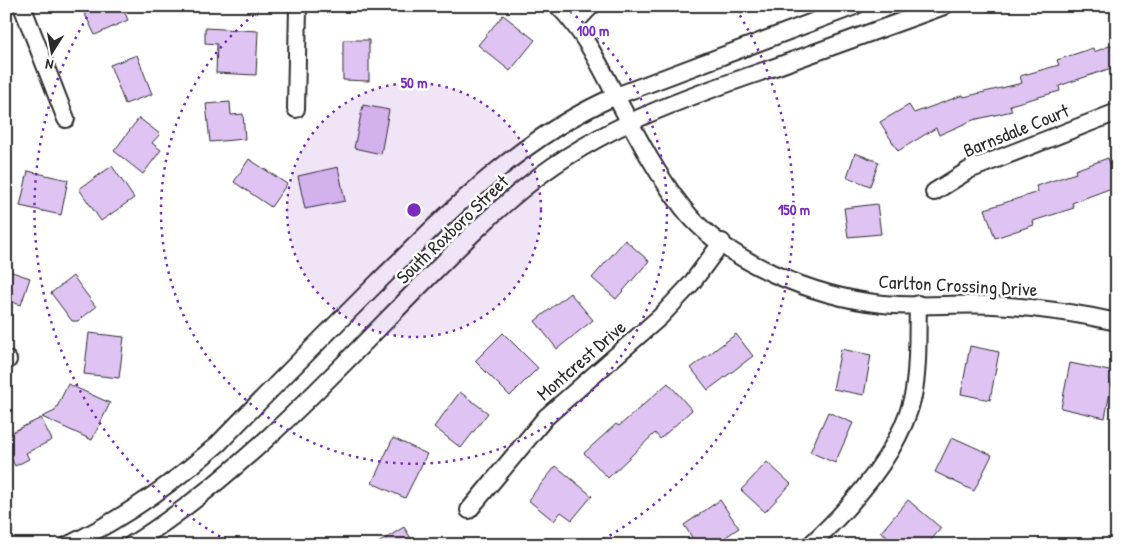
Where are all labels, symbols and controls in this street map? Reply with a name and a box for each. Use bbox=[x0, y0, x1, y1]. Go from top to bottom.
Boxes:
text: 100 m bbox=[577, 20, 609, 41]
north arrow bbox=[28, 28, 78, 78]
text: N bbox=[43, 55, 55, 75]
text: 50 m bbox=[401, 72, 427, 93]
street label: Barnsdale Court bbox=[959, 97, 1073, 163]
street label: South Roxboro Street bbox=[390, 168, 514, 289]
text: 150 m bbox=[778, 199, 810, 220]
centre of rings bbox=[405, 201, 423, 219]
street label: Carlton Crossing Drive bbox=[878, 268, 1038, 302]
street label: Montcrest Drive bbox=[531, 314, 631, 406]

